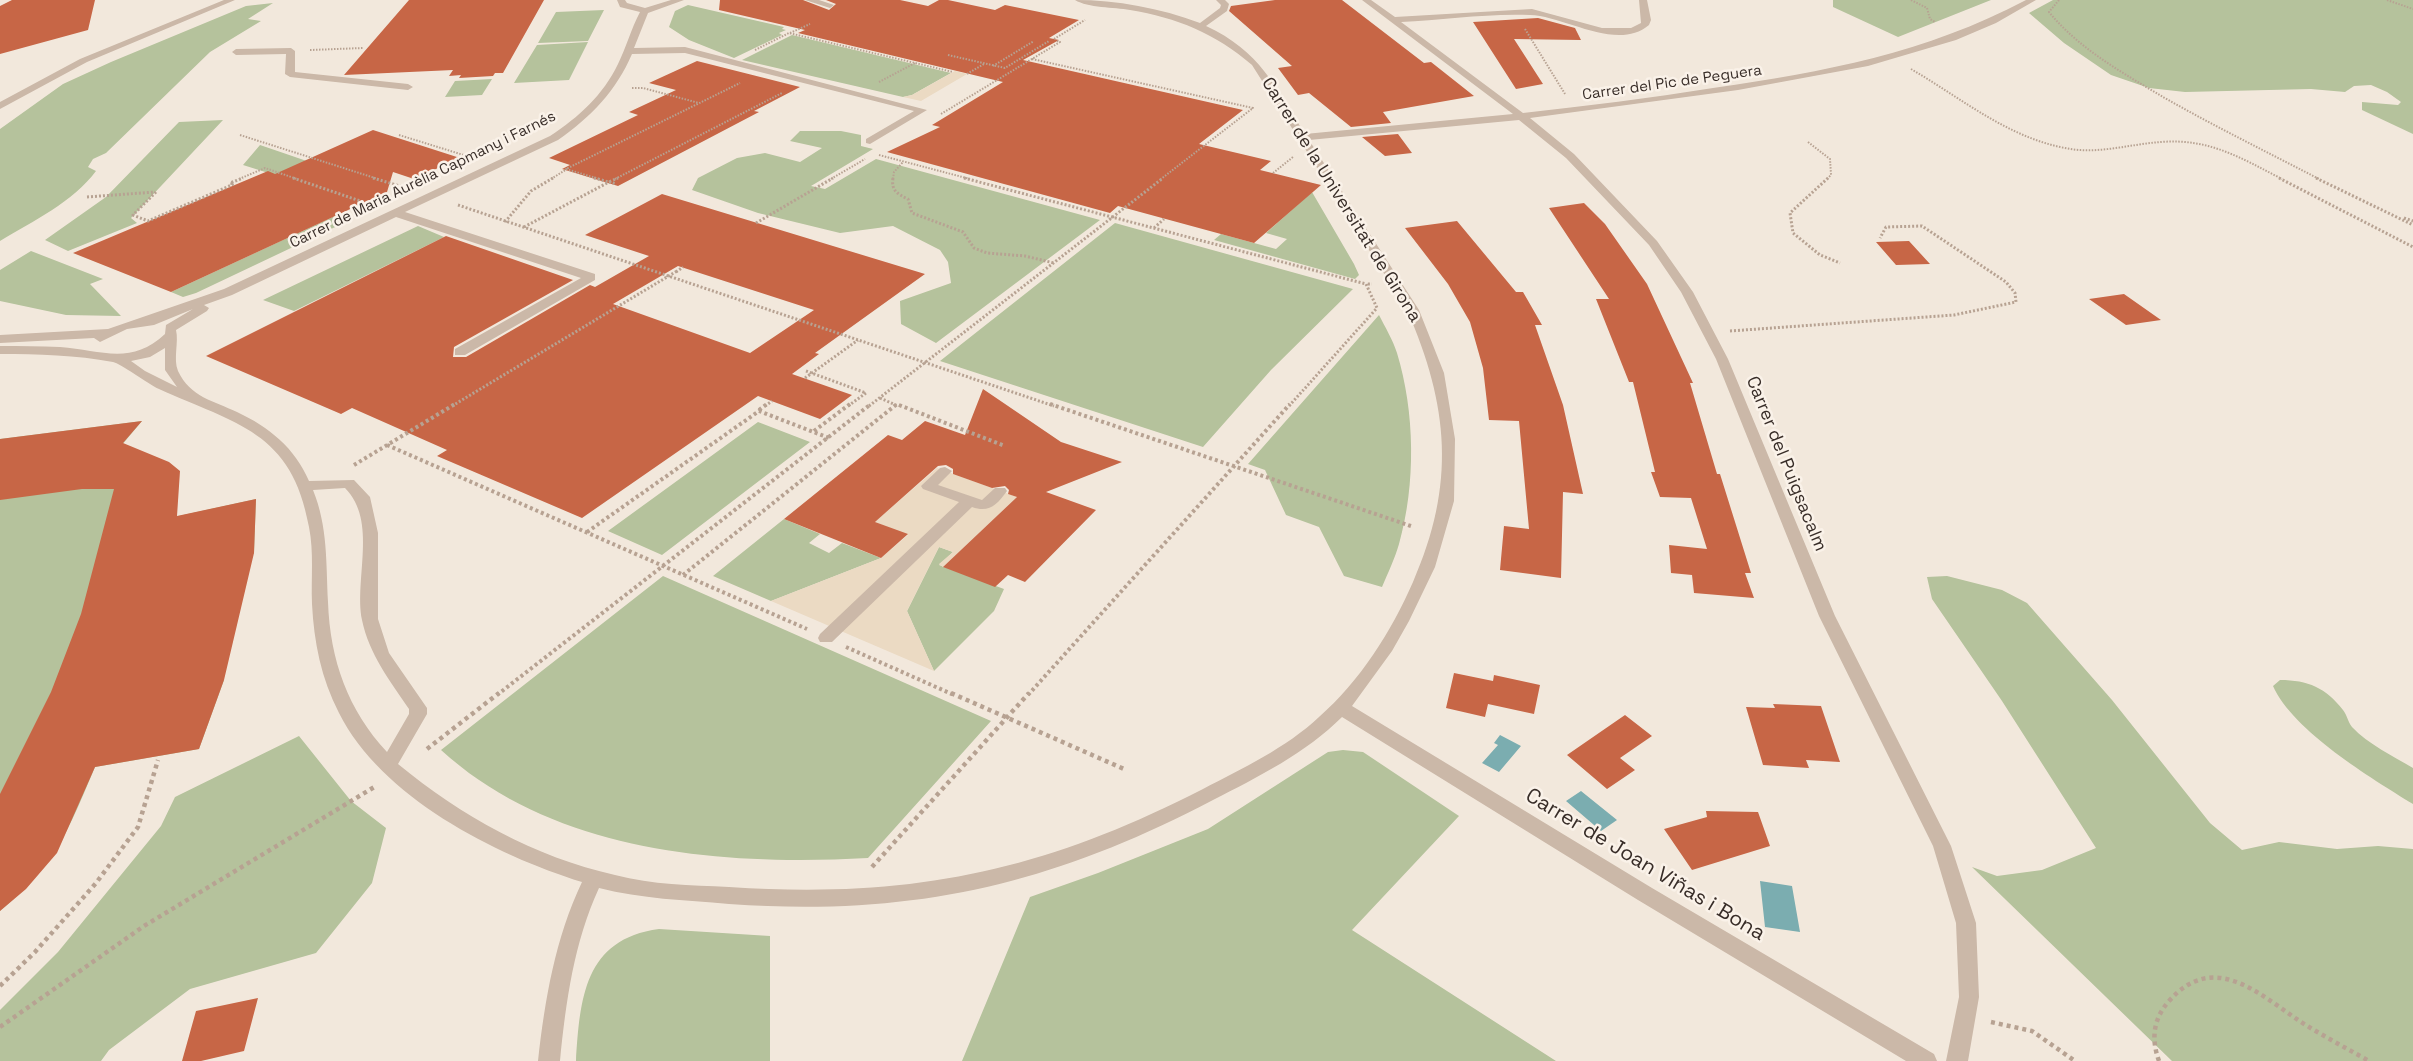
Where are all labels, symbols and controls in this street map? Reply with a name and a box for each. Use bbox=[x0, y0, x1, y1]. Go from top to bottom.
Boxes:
street label: Carrer del Pic de Peguera bbox=[1581, 61, 1763, 105]
street label: Carrer de la Universitat de Girona bbox=[1256, 74, 1426, 326]
street label: Carrer de Maria Aurèlia Capmany i Farnés bbox=[287, 108, 559, 252]
street label: Carrer del Puigsacalm bbox=[1741, 373, 1831, 555]
street label: Carrer de Joan Viñas i Bona bbox=[1521, 783, 1769, 947]

